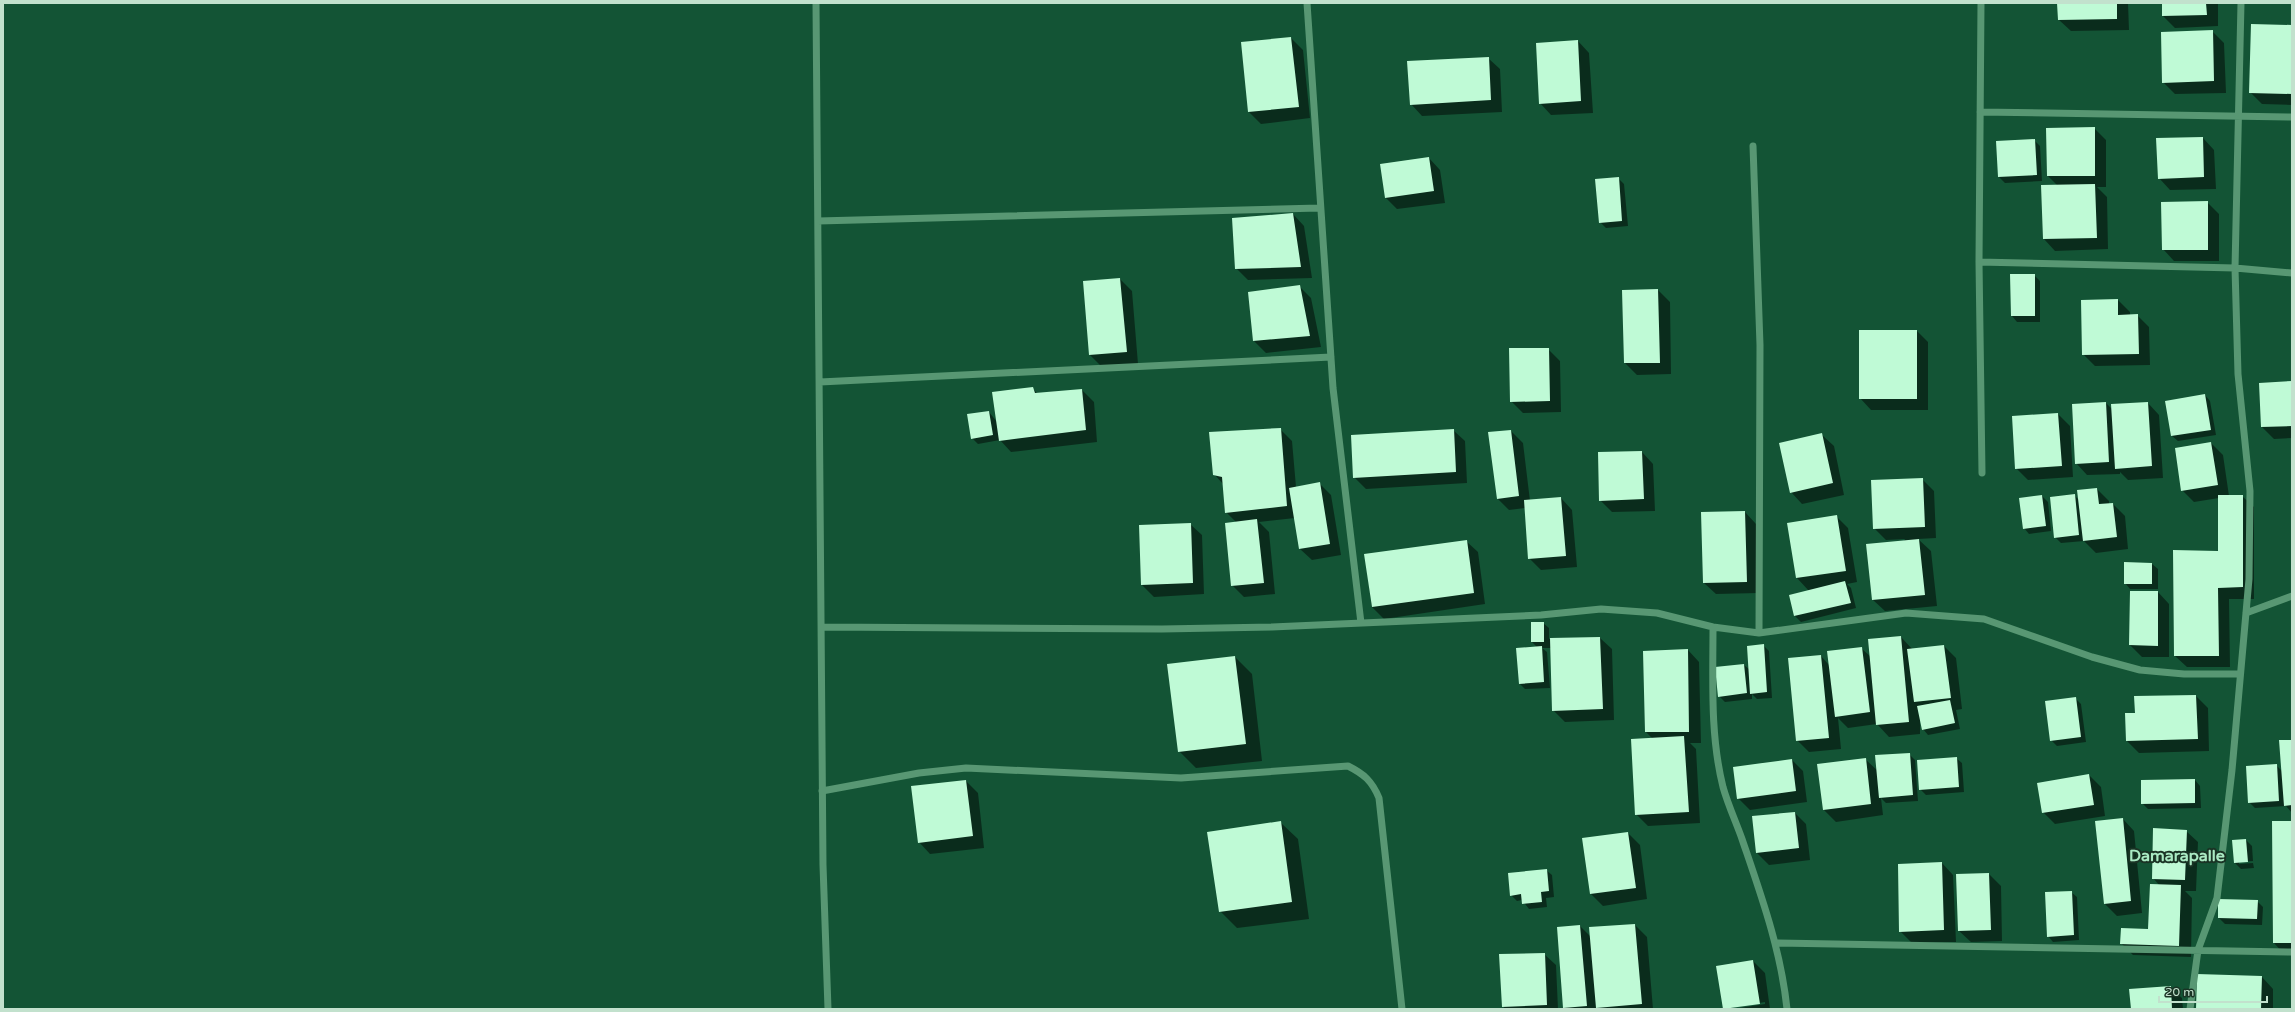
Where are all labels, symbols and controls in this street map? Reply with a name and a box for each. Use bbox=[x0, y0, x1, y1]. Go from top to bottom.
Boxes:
district label: Damarapalle bbox=[2129, 846, 2225, 866]
scale bar bbox=[2159, 978, 2267, 1004]
text: 20 m bbox=[2165, 985, 2194, 999]

